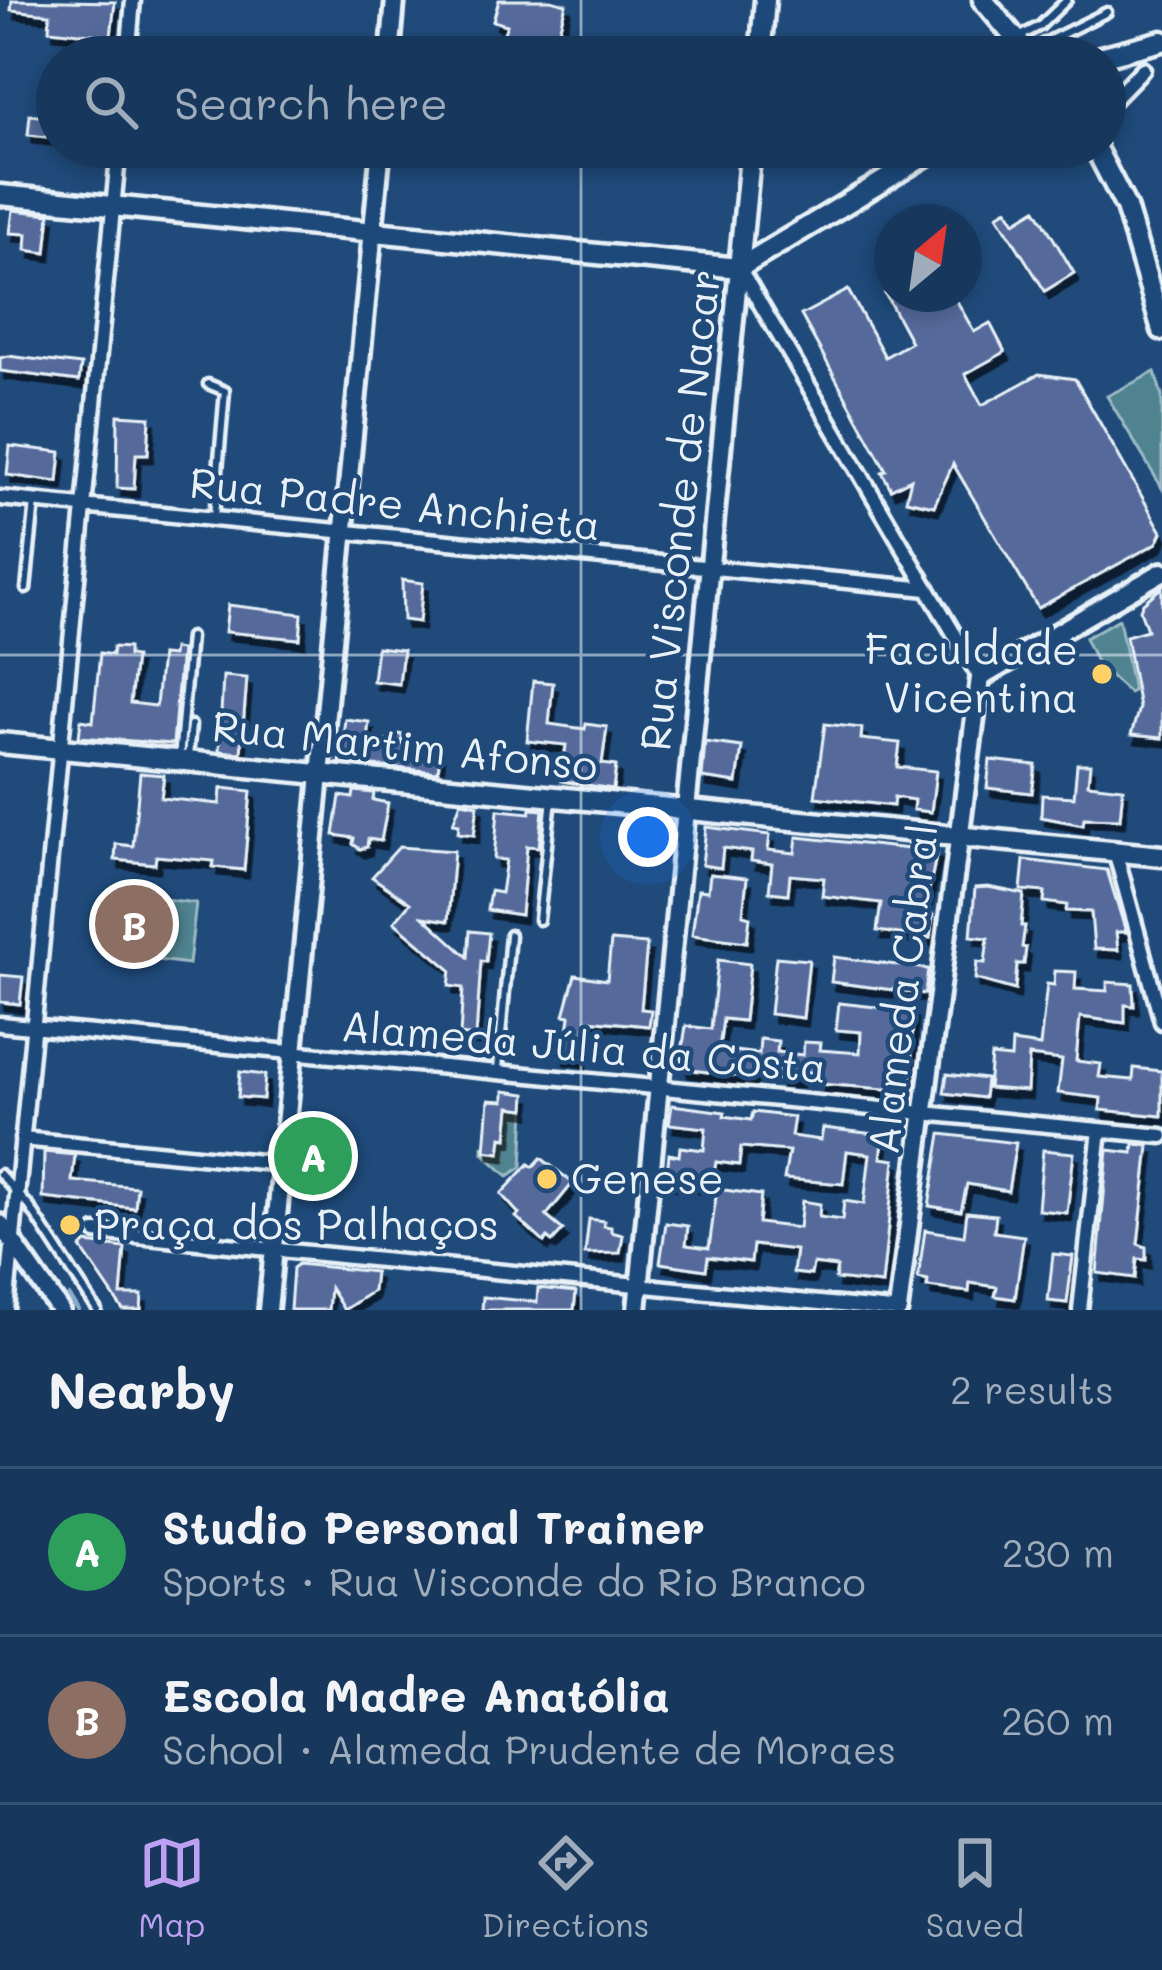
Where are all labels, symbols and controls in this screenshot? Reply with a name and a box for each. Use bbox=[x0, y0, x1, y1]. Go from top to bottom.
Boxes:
search box bbox=[36, 36, 1126, 168]
icon: search bbox=[78, 69, 144, 135]
text: Search here bbox=[174, 73, 448, 131]
north arrow bbox=[874, 204, 982, 312]
street label: Rua Visconde de Nacar bbox=[626, 266, 731, 753]
street label: Rua Padre Anchieta bbox=[187, 454, 603, 551]
place label: Faculdade Vicentina bbox=[865, 621, 1078, 724]
marker: Faculdade Vicentina bbox=[1089, 661, 1115, 687]
street label: Rua Martim Afonso bbox=[210, 697, 601, 792]
your location bbox=[618, 807, 678, 867]
street label: Alameda Cabral bbox=[854, 821, 949, 1157]
pin: B bbox=[95, 879, 173, 969]
street label: Alameda Júlia da Costa bbox=[339, 997, 829, 1094]
pin: A bbox=[274, 1111, 352, 1201]
place label: Genese bbox=[571, 1150, 724, 1205]
marker: Genese bbox=[534, 1166, 560, 1192]
place label: Praça dos Palhaços bbox=[94, 1196, 499, 1251]
marker: Praça dos Palhaços bbox=[57, 1212, 83, 1238]
text: Nearby bbox=[48, 1355, 235, 1422]
text: 2 results bbox=[950, 1363, 1114, 1414]
text: Studio Personal Trainer bbox=[162, 1497, 705, 1555]
text: A bbox=[73, 1526, 101, 1577]
text: 230 m bbox=[1002, 1526, 1114, 1577]
text: Sports · Rua Visconde do Rio Branco bbox=[162, 1555, 866, 1606]
text: Escola Madre Anatólia bbox=[162, 1665, 670, 1723]
text: B bbox=[74, 1694, 100, 1745]
text: 260 m bbox=[1001, 1694, 1114, 1745]
text: School · Alameda Prudente de Moraes bbox=[162, 1723, 896, 1774]
tab: Map bbox=[138, 1830, 205, 1945]
tab: Directions bbox=[482, 1830, 649, 1945]
tab: Saved bbox=[926, 1830, 1024, 1945]

